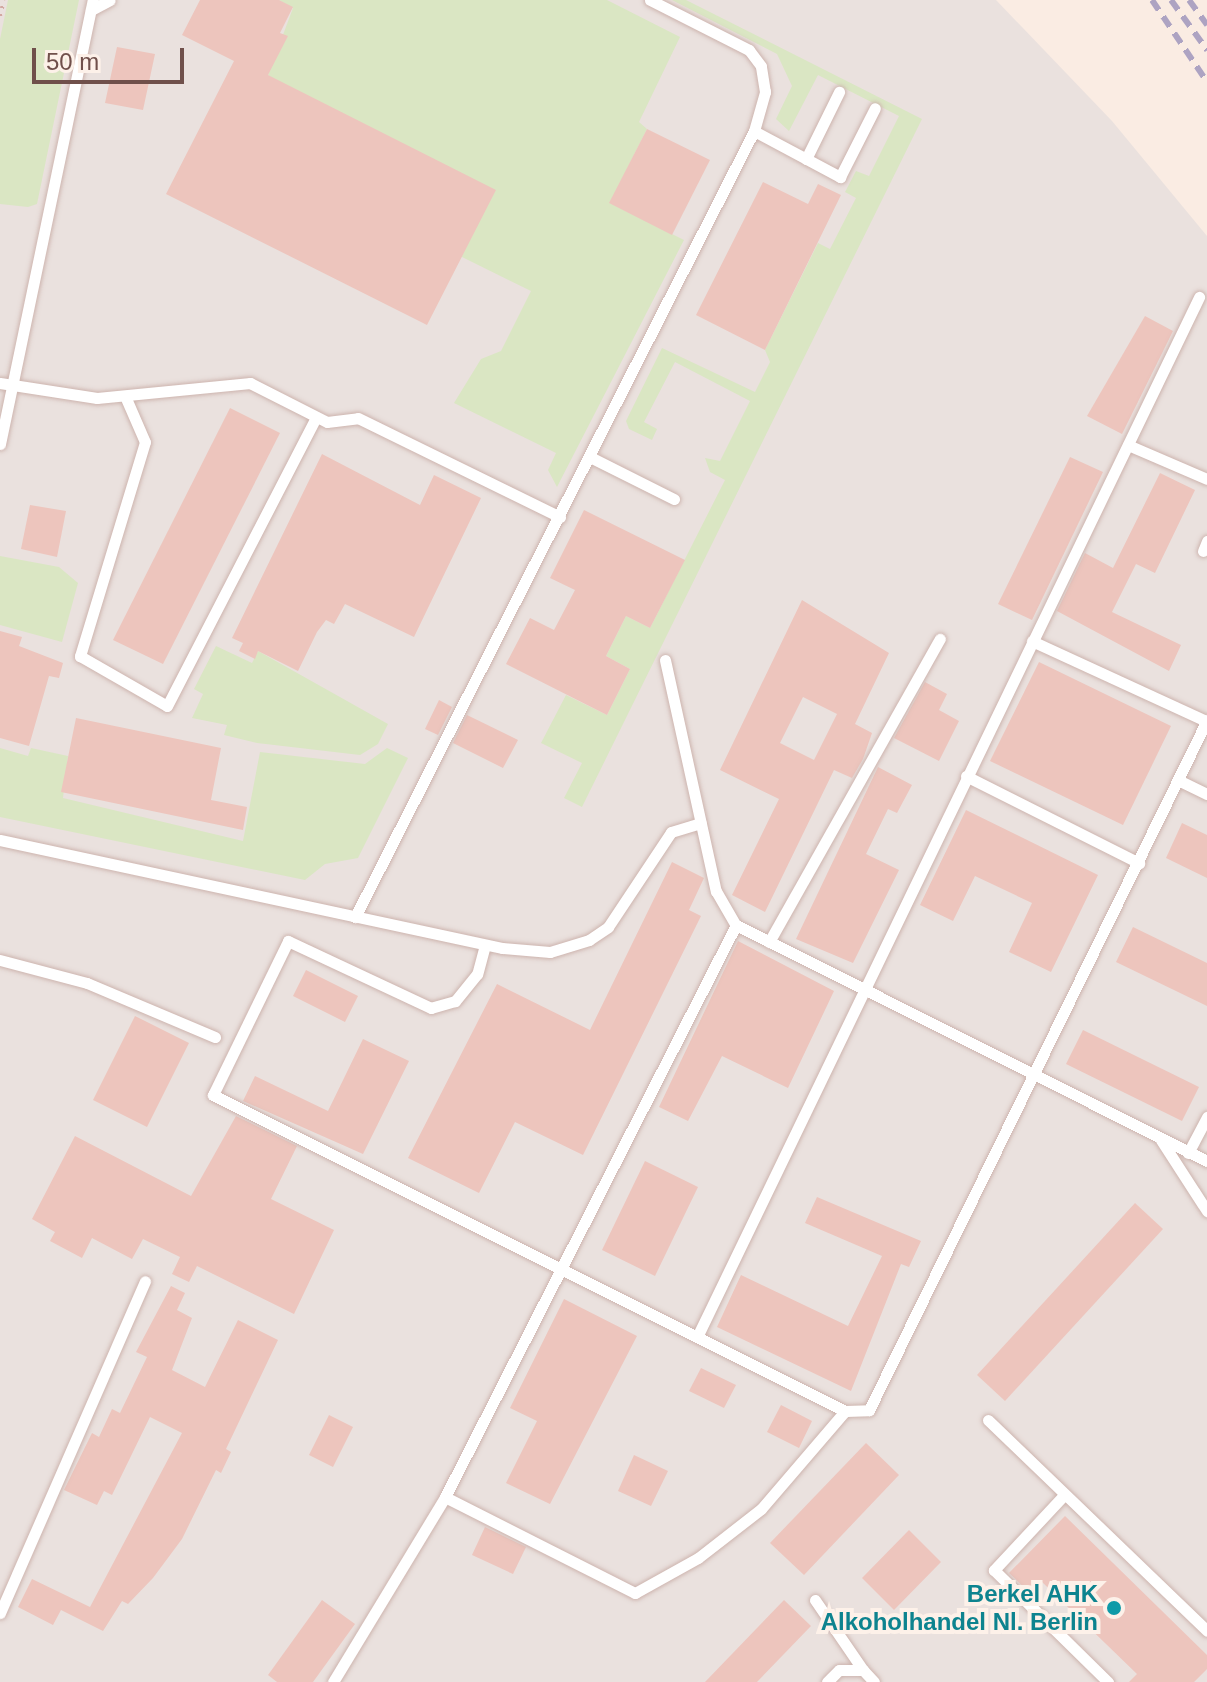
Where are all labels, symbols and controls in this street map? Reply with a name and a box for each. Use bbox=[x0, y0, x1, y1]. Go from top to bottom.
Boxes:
scale bar bbox=[36, 32, 188, 82]
text: 50 m bbox=[46, 48, 99, 75]
place label: Berkel AHK Alkoholhandel Nl. Berlin bbox=[821, 1580, 1098, 1636]
marker: Berkel AHK Alkoholhandel Nl. Berlin bbox=[1105, 1599, 1123, 1617]

